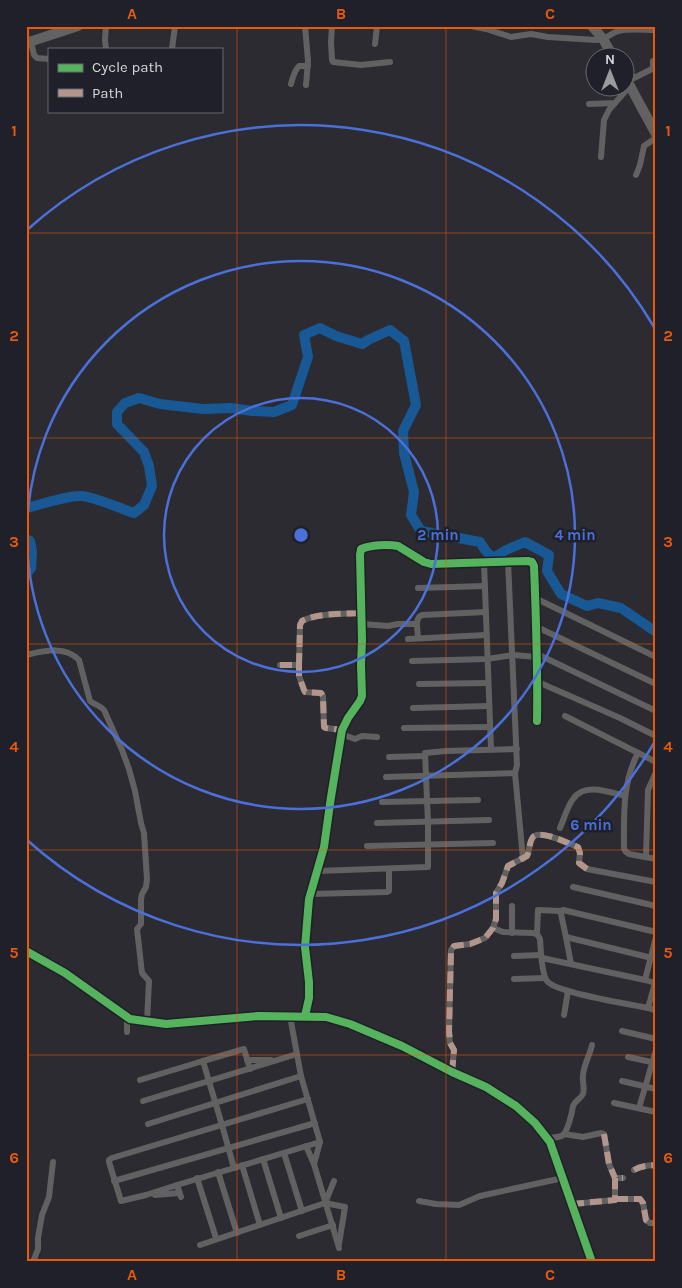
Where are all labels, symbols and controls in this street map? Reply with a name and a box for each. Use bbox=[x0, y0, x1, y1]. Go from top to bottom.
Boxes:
text: A bbox=[127, 4, 137, 23]
text: B bbox=[336, 4, 346, 23]
text: C bbox=[545, 4, 555, 23]
legend bbox=[48, 48, 222, 112]
north arrow bbox=[584, 48, 634, 98]
text: N bbox=[605, 51, 615, 68]
text: Cycle path bbox=[92, 58, 163, 76]
text: Path bbox=[92, 84, 123, 102]
text: 1 bbox=[11, 121, 17, 140]
text: 1 bbox=[665, 121, 671, 140]
text: 2 bbox=[9, 326, 19, 345]
text: 2 bbox=[663, 326, 673, 345]
centre of rings bbox=[292, 526, 310, 544]
text: 2 min bbox=[417, 526, 459, 544]
text: 4 min bbox=[554, 526, 596, 544]
text: 3 bbox=[9, 532, 19, 551]
text: 3 bbox=[663, 532, 673, 551]
text: 4 bbox=[9, 737, 19, 756]
text: 4 bbox=[663, 737, 673, 756]
text: 6 min bbox=[570, 816, 612, 834]
text: 5 bbox=[9, 943, 19, 962]
text: 5 bbox=[663, 943, 673, 962]
text: 6 bbox=[9, 1148, 19, 1167]
text: 6 bbox=[663, 1148, 673, 1167]
text: A bbox=[127, 1265, 137, 1284]
text: B bbox=[336, 1265, 346, 1284]
text: C bbox=[545, 1265, 555, 1284]

